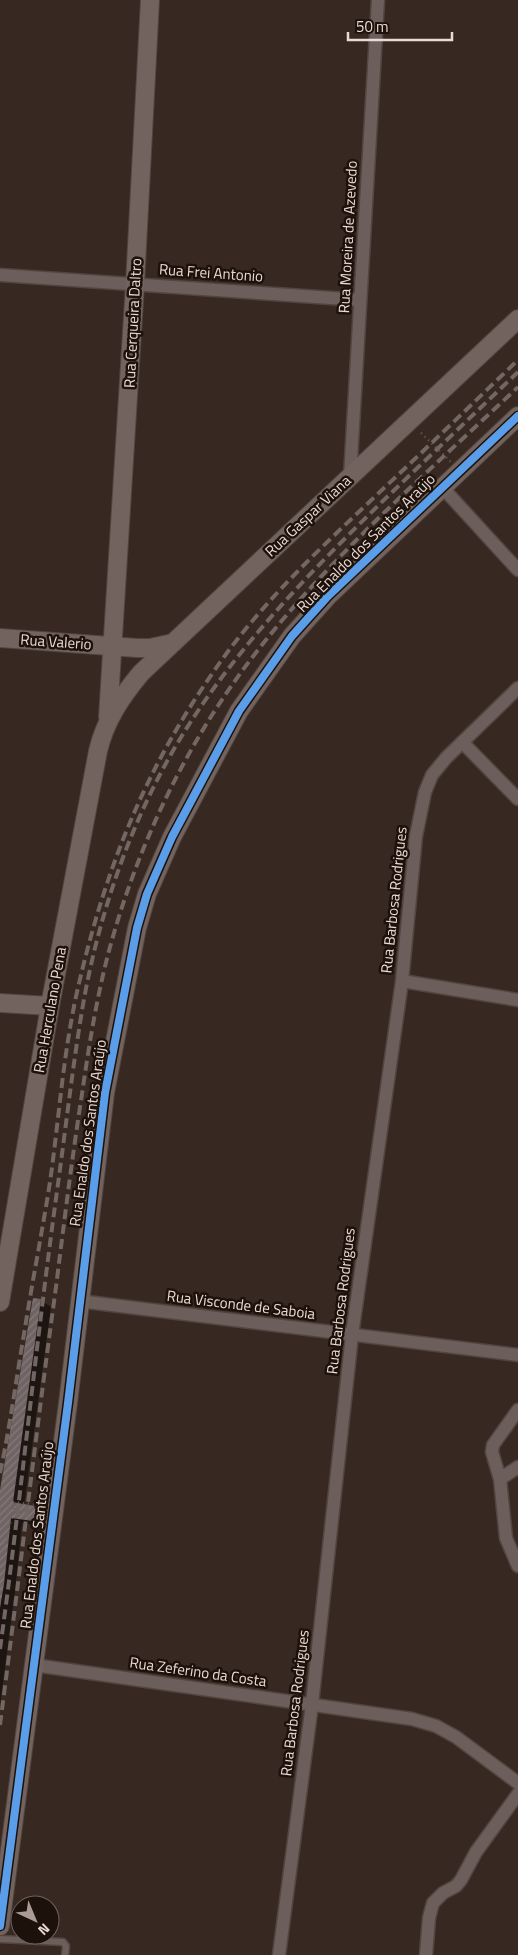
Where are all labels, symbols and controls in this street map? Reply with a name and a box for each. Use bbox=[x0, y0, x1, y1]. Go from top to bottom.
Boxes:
scale bar bbox=[348, 10, 452, 42]
text: 50 m bbox=[356, 15, 389, 38]
street label: Rua Moreira de Azevedo bbox=[332, 160, 363, 314]
street label: Rua Cerqueira Daltro bbox=[118, 257, 147, 389]
street label: Rua Frei Antonio bbox=[158, 257, 264, 288]
street label: Rua Enaldo dos Santos Araújo bbox=[291, 468, 440, 617]
street label: Rua Gaspar Viana bbox=[259, 469, 356, 562]
street label: Rua Valerio bbox=[20, 628, 92, 655]
street label: Rua Barbosa Rodrigues bbox=[374, 826, 413, 974]
street label: Rua Herculano Pena bbox=[27, 945, 72, 1075]
street label: Rua Enaldo dos Santos Araújo bbox=[63, 1038, 112, 1228]
street label: Rua Barbosa Rodrigues bbox=[320, 1226, 361, 1375]
street label: Rua Visconde de Saboia bbox=[166, 1284, 317, 1325]
street label: Rua Enaldo dos Santos Araújo bbox=[14, 1440, 59, 1630]
street label: Rua Barbosa Rodrigues bbox=[274, 1628, 315, 1777]
street label: Rua Zeferino da Costa bbox=[128, 1651, 268, 1693]
north arrow bbox=[10, 1895, 60, 1945]
text: N bbox=[34, 1919, 55, 1941]

